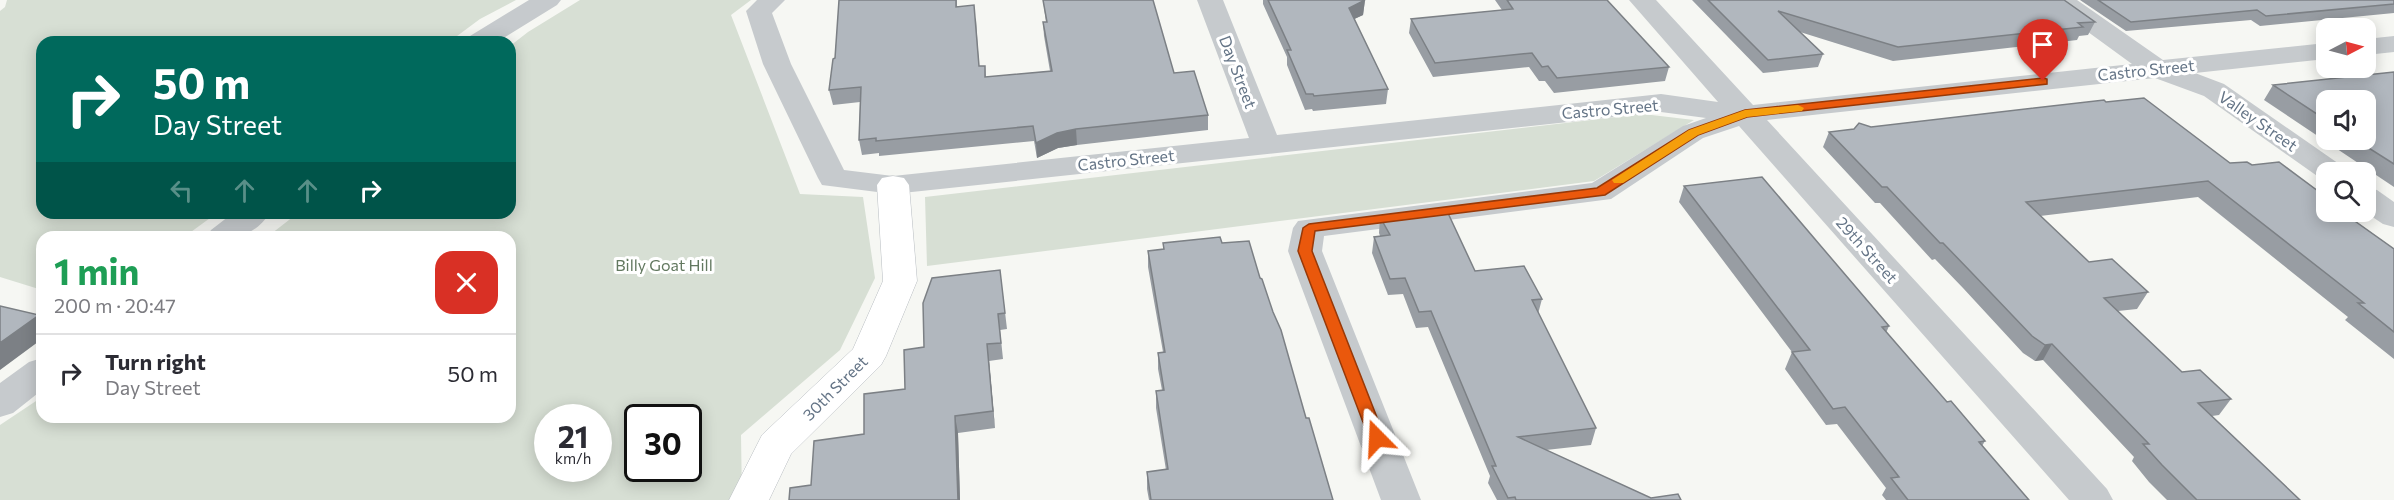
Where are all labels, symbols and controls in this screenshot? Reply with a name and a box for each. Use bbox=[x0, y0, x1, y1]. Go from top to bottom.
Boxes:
north arrow bbox=[2316, 18, 2376, 78]
map controls bbox=[2316, 18, 2376, 222]
pin bbox=[2017, 19, 2068, 81]
icon: arrive bbox=[2026, 28, 2059, 61]
street label: Day Street bbox=[1216, 33, 1261, 111]
street label: Castro Street bbox=[2097, 55, 2196, 84]
text: 50 m bbox=[153, 56, 250, 108]
icon: right bbox=[54, 60, 132, 138]
street label: Valley Street bbox=[2215, 87, 2302, 155]
button: sound bbox=[2316, 90, 2376, 150]
street label: Castro Street bbox=[1561, 95, 1660, 122]
text: Day Street bbox=[153, 108, 282, 141]
street label: Castro Street bbox=[1077, 145, 1176, 174]
button: search bbox=[2316, 162, 2376, 222]
icon: left bbox=[165, 174, 198, 207]
icon: ahead bbox=[228, 174, 261, 207]
icon: ahead bbox=[291, 174, 324, 207]
icon: right bbox=[354, 174, 387, 207]
street label: 29th Street bbox=[1833, 213, 1902, 287]
text: 1 min bbox=[54, 248, 139, 292]
button: close bbox=[435, 251, 498, 314]
park label: Billy Goat Hill bbox=[615, 255, 713, 274]
text: 200 m · 20:47 bbox=[54, 293, 176, 317]
text: Turn right bbox=[105, 348, 206, 375]
street label: 30th Street bbox=[798, 351, 871, 424]
icon: right bbox=[54, 357, 87, 390]
text: 50 m bbox=[448, 360, 498, 387]
text: Day Street bbox=[105, 375, 201, 399]
speed limit sign: 30 bbox=[624, 404, 702, 482]
position arrow bbox=[1345, 406, 1409, 470]
text: 21 bbox=[558, 417, 588, 454]
text: km/h bbox=[555, 449, 591, 467]

